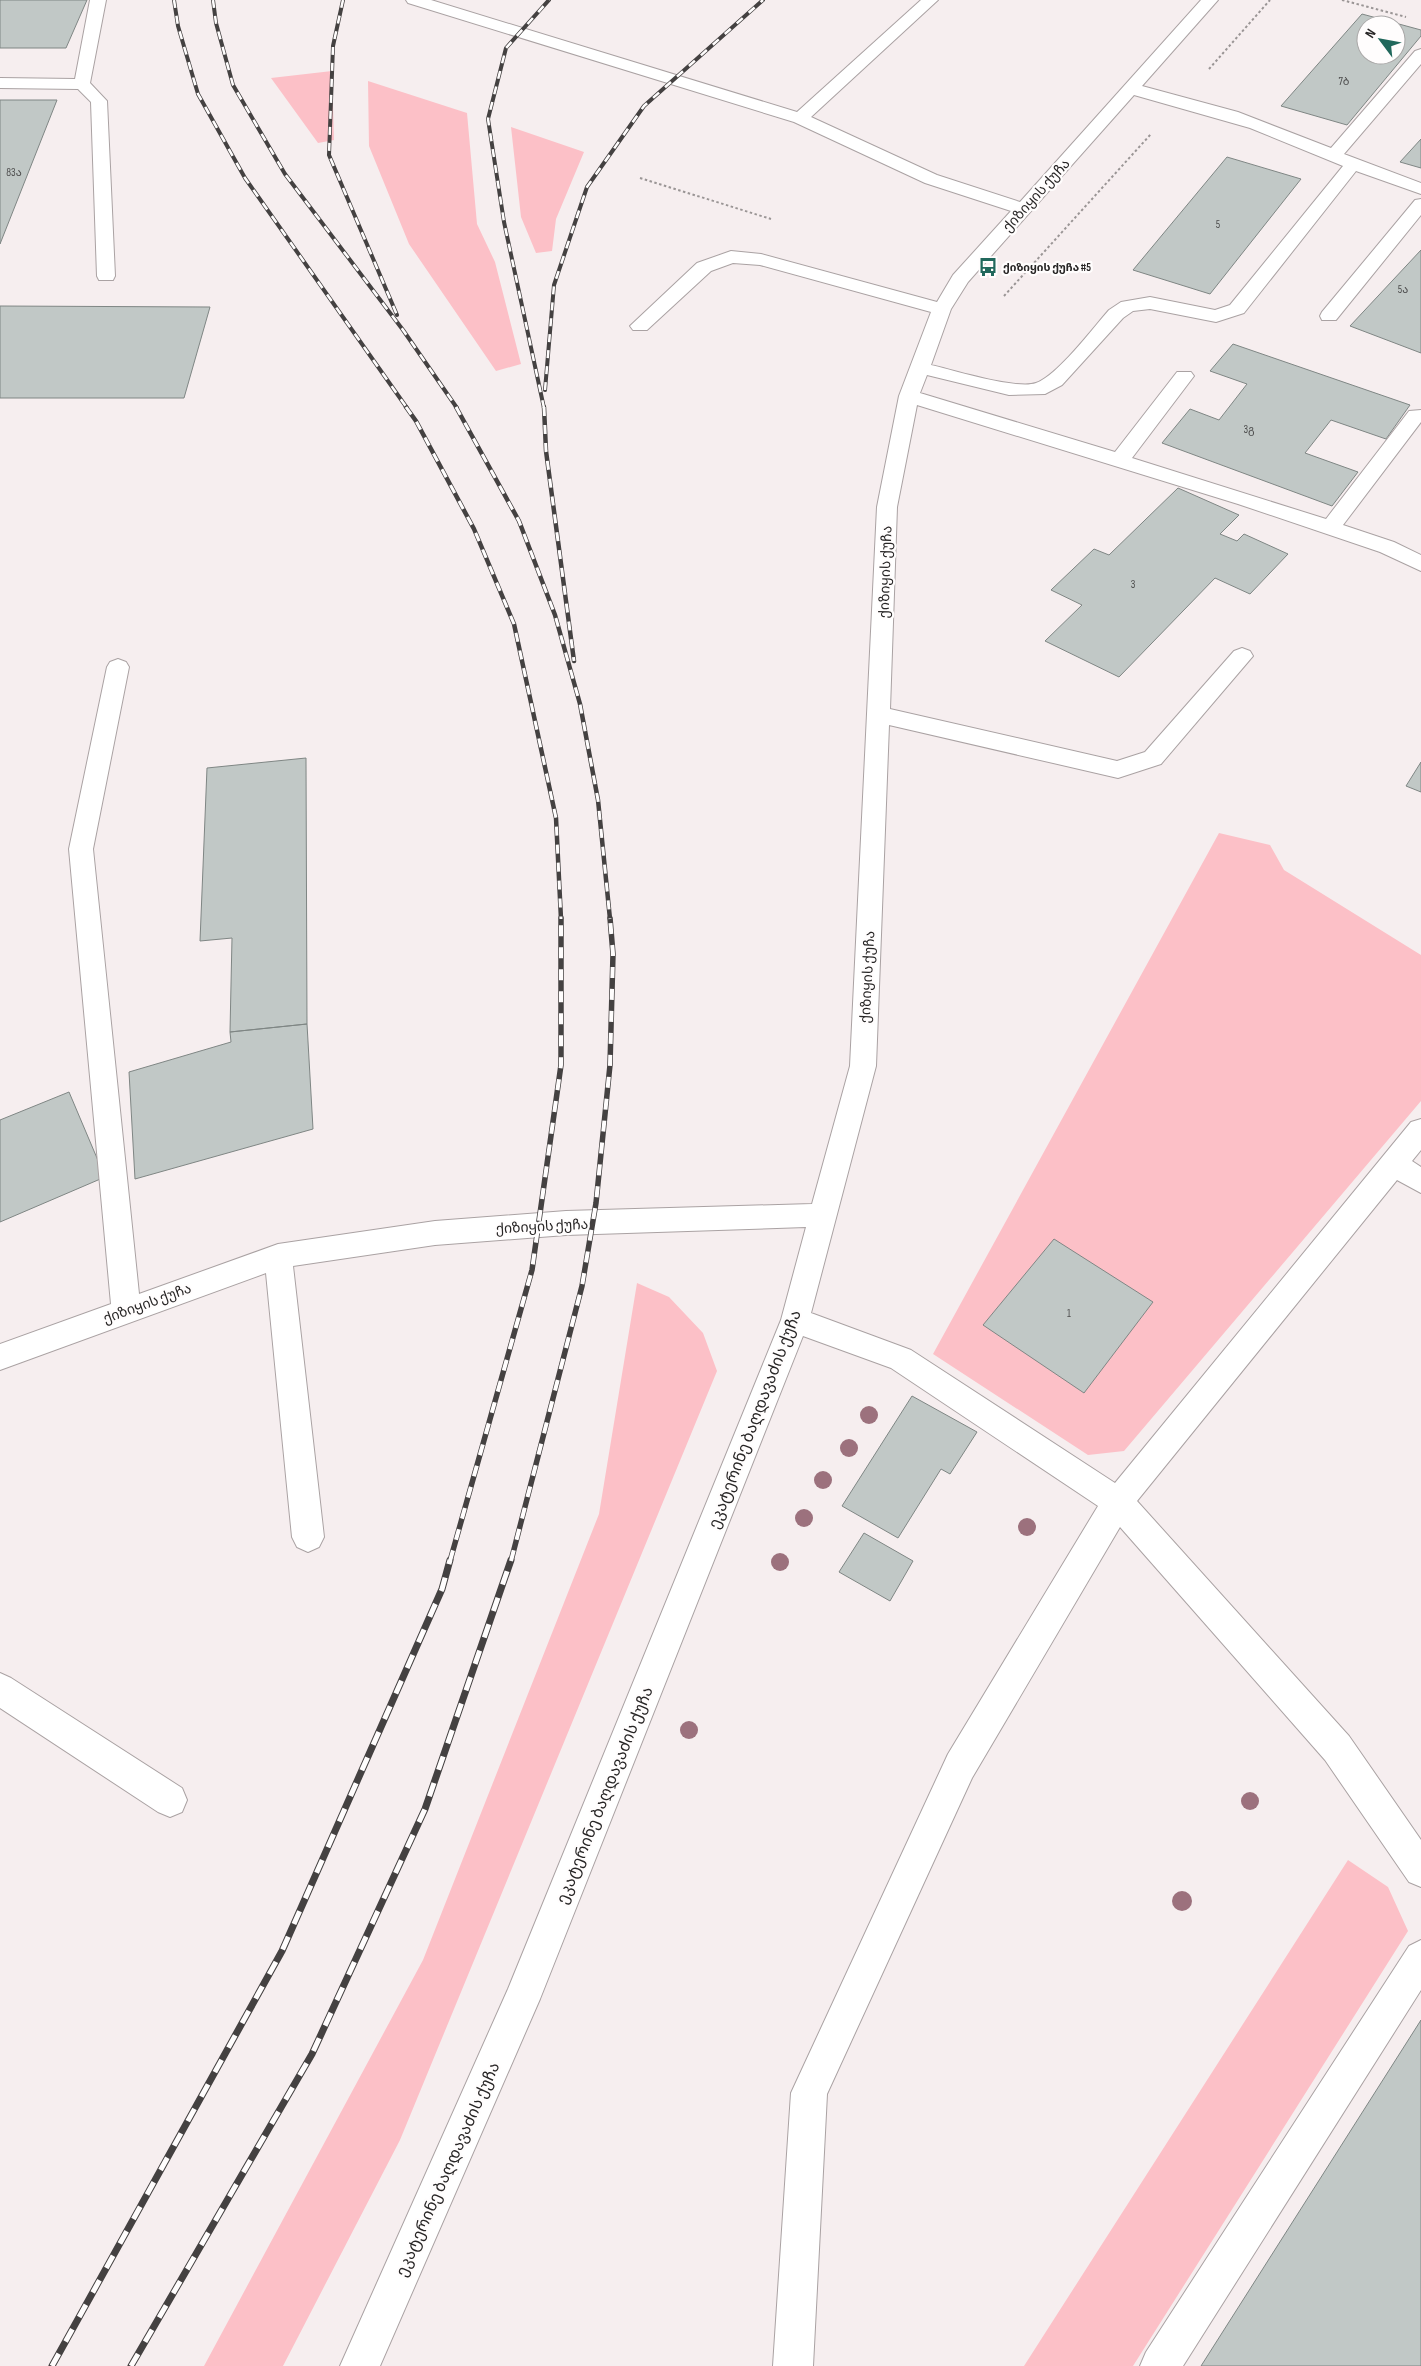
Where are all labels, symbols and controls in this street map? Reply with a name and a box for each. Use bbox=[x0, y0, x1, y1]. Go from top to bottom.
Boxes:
north arrow bbox=[1356, 15, 1406, 65]
text: N bbox=[1361, 26, 1380, 41]
house number: 7ბ bbox=[1338, 75, 1350, 88]
street label: ქიზიყის ქუჩა bbox=[999, 155, 1074, 235]
house number: 83ა bbox=[6, 166, 22, 179]
house number: 5 bbox=[1216, 218, 1220, 231]
bus stop icon: ქიზიყის ქუჩა #5 bbox=[977, 256, 999, 278]
place label: ქიზიყის ქუჩა #5 bbox=[1003, 261, 1091, 274]
house number: 5ა bbox=[1398, 283, 1408, 296]
house number: 3გ bbox=[1243, 423, 1255, 436]
street label: ქიზიყის ქუჩა bbox=[875, 525, 896, 619]
house number: 3 bbox=[1131, 578, 1136, 591]
street label: ქიზიყის ქუჩა bbox=[857, 930, 878, 1024]
street label: ქიზიყის ქუჩა bbox=[495, 1216, 589, 1237]
street label: ქიზიყის ქუჩა bbox=[101, 1280, 194, 1327]
house number: 1 bbox=[1067, 1307, 1071, 1320]
street label: ეკატერინე ბაღდავაძის ქუჩა bbox=[705, 1308, 806, 1531]
street label: ეკატერინე ბაღდავაძის ქუჩა bbox=[553, 1684, 658, 1907]
street label: ეკატერინე ბაღდავაძის ქუჩა bbox=[392, 2060, 504, 2280]

